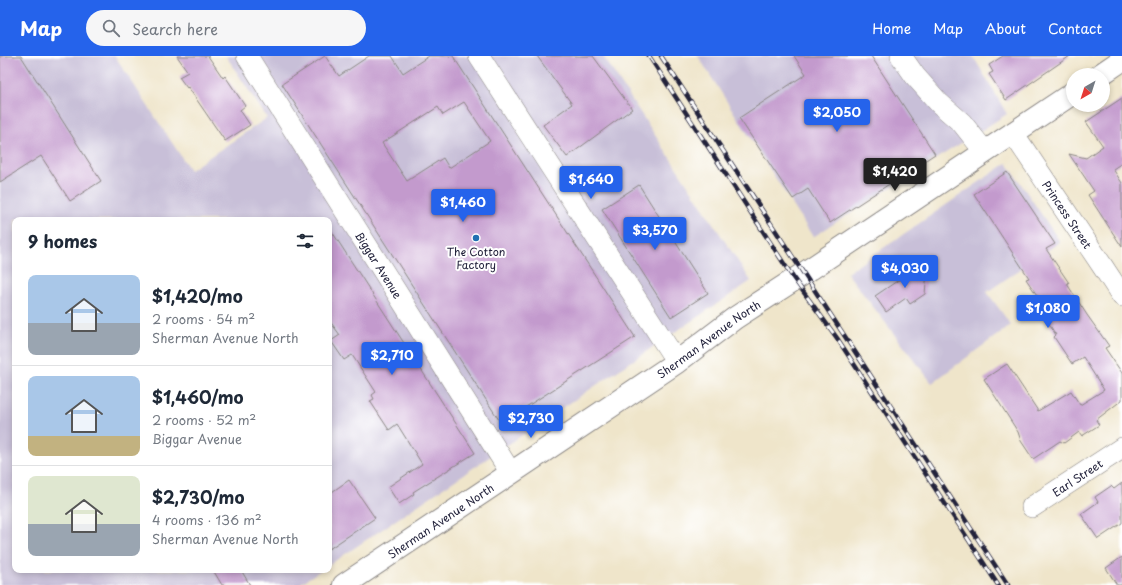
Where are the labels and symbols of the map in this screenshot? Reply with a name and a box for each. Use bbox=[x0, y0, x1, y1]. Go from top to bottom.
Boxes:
north arrow bbox=[1066, 68, 1110, 112]
pin: $2,050 bbox=[804, 99, 870, 133]
pin: $1,420 bbox=[862, 158, 928, 192]
pin: $1,640 bbox=[558, 166, 624, 200]
street label: Princess Street bbox=[1039, 177, 1097, 252]
pin: $1,460 bbox=[430, 189, 496, 223]
pin: $3,570 bbox=[622, 217, 688, 251]
street label: Biggar Avenue bbox=[352, 228, 407, 301]
marker: The Cotton Factory bbox=[471, 233, 481, 243]
place label: The Cotton Factory bbox=[447, 243, 505, 273]
pin: $4,030 bbox=[872, 255, 938, 289]
street label: Sherman Avenue North bbox=[653, 295, 764, 382]
pin: $1,080 bbox=[1015, 295, 1081, 329]
pin: $2,710 bbox=[359, 342, 425, 376]
pin: $2,730 bbox=[498, 405, 564, 439]
street label: Earl Street bbox=[1049, 454, 1106, 500]
street label: Sherman Avenue North bbox=[384, 479, 497, 562]

